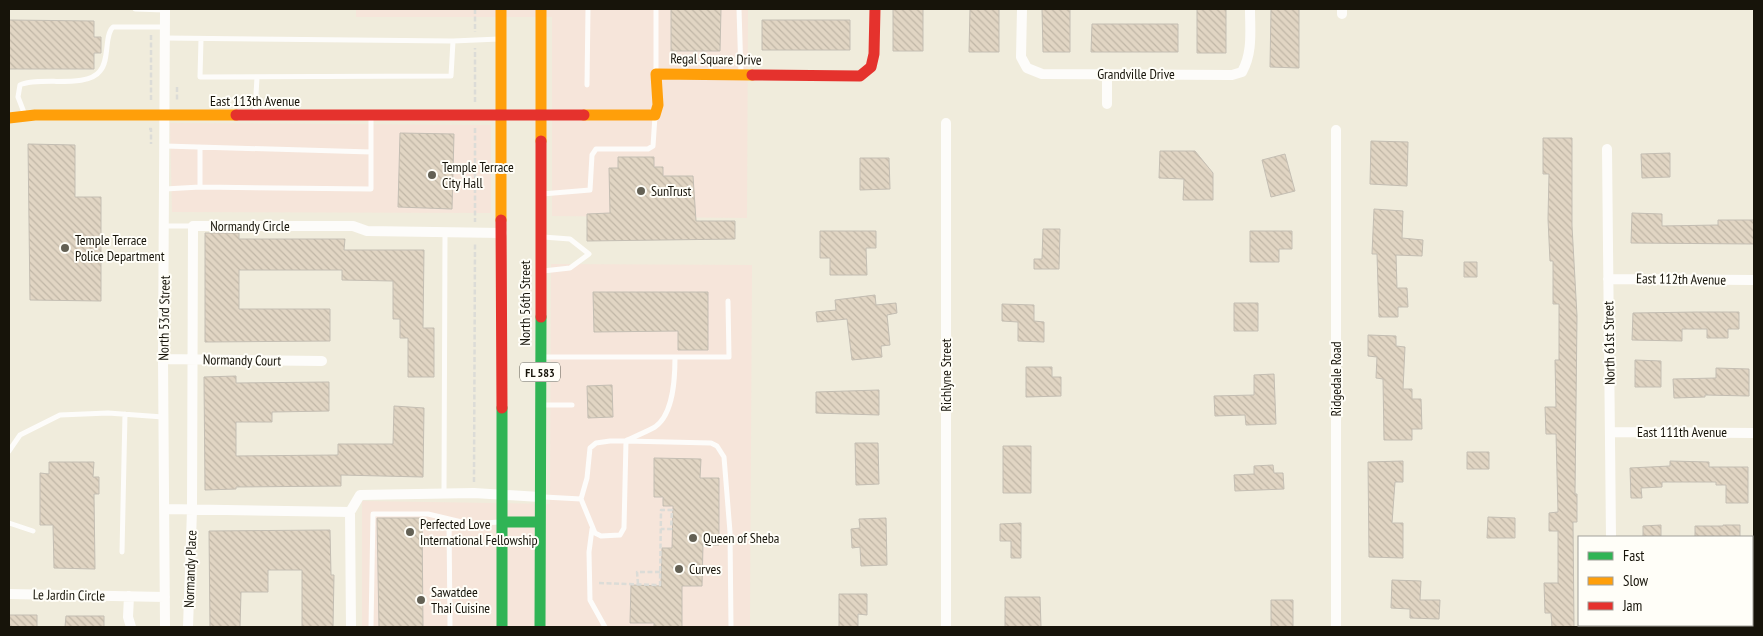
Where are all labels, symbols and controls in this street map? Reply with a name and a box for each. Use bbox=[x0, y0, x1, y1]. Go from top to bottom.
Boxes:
street label: Regal Square Drive bbox=[670, 49, 762, 69]
street label: Grandville Drive bbox=[1097, 65, 1175, 83]
street label: East 113th Avenue bbox=[210, 92, 300, 110]
place label: Temple Terrace City Hall bbox=[442, 158, 514, 192]
marker: Temple Terrace City Hall bbox=[426, 169, 438, 181]
place label: SunTrust bbox=[651, 182, 692, 200]
marker: SunTrust bbox=[635, 185, 647, 197]
street label: Normandy Circle bbox=[210, 217, 290, 235]
place label: Temple Terrace Police Department bbox=[75, 231, 165, 265]
marker: Temple Terrace Police Department bbox=[59, 242, 71, 254]
street label: North 56th Street bbox=[516, 260, 534, 346]
street label: East 112th Avenue bbox=[1636, 269, 1726, 289]
street label: North 53rd Street bbox=[154, 275, 174, 361]
street label: North 61st Street bbox=[1599, 301, 1619, 385]
street label: Richlyne Street bbox=[937, 338, 955, 412]
street label: Ridgedale Road bbox=[1327, 341, 1345, 417]
street label: Normandy Court bbox=[203, 350, 281, 370]
road number: FL 583 bbox=[520, 362, 560, 382]
street label: East 111th Avenue bbox=[1637, 423, 1727, 441]
place label: Perfected Love International Fellowship bbox=[420, 515, 538, 549]
marker: Perfected Love International Fellowship bbox=[404, 526, 416, 538]
place label: Queen of Sheba bbox=[703, 529, 779, 547]
street label: Normandy Place bbox=[180, 530, 200, 608]
marker: Queen of Sheba bbox=[687, 532, 699, 544]
legend bbox=[1578, 536, 1753, 626]
text: Fast bbox=[1623, 546, 1644, 565]
place label: Curves bbox=[689, 560, 721, 578]
marker: Curves bbox=[673, 563, 685, 575]
text: Slow bbox=[1623, 571, 1648, 590]
place label: Sawatdee Thai Cuisine bbox=[431, 583, 490, 617]
street label: Le Jardin Circle bbox=[33, 585, 106, 605]
marker: Sawatdee Thai Cuisine bbox=[415, 594, 427, 606]
text: Jam bbox=[1622, 596, 1642, 615]

